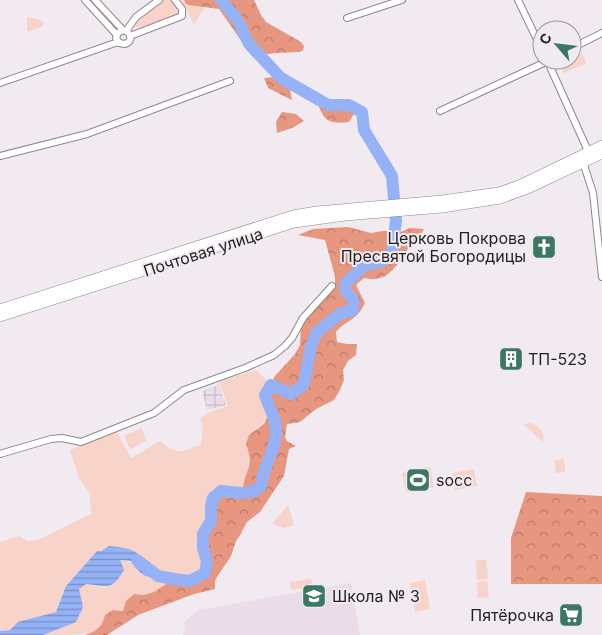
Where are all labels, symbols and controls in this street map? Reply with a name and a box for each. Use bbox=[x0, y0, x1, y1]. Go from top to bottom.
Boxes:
north arrow bbox=[532, 20, 582, 70]
text: С bbox=[535, 30, 555, 47]
street label: Почтовая улица bbox=[141, 223, 265, 281]
place label: Церковь Покрова Пресвятой Богородицы bbox=[341, 228, 526, 266]
church icon: Церковь Покрова Пресвятой Богородицы bbox=[531, 234, 557, 260]
building icon: ТП-523 bbox=[498, 346, 524, 372]
place label: ТП-523 bbox=[528, 349, 587, 369]
sports icon: socc bbox=[405, 467, 431, 493]
place label: socc bbox=[436, 470, 472, 490]
school or university icon: Школа № 3 bbox=[301, 583, 327, 609]
place label: Школа № 3 bbox=[332, 586, 420, 606]
supermarket icon: Пятёрочка bbox=[558, 602, 584, 628]
place label: Пятёрочка bbox=[470, 605, 554, 625]

